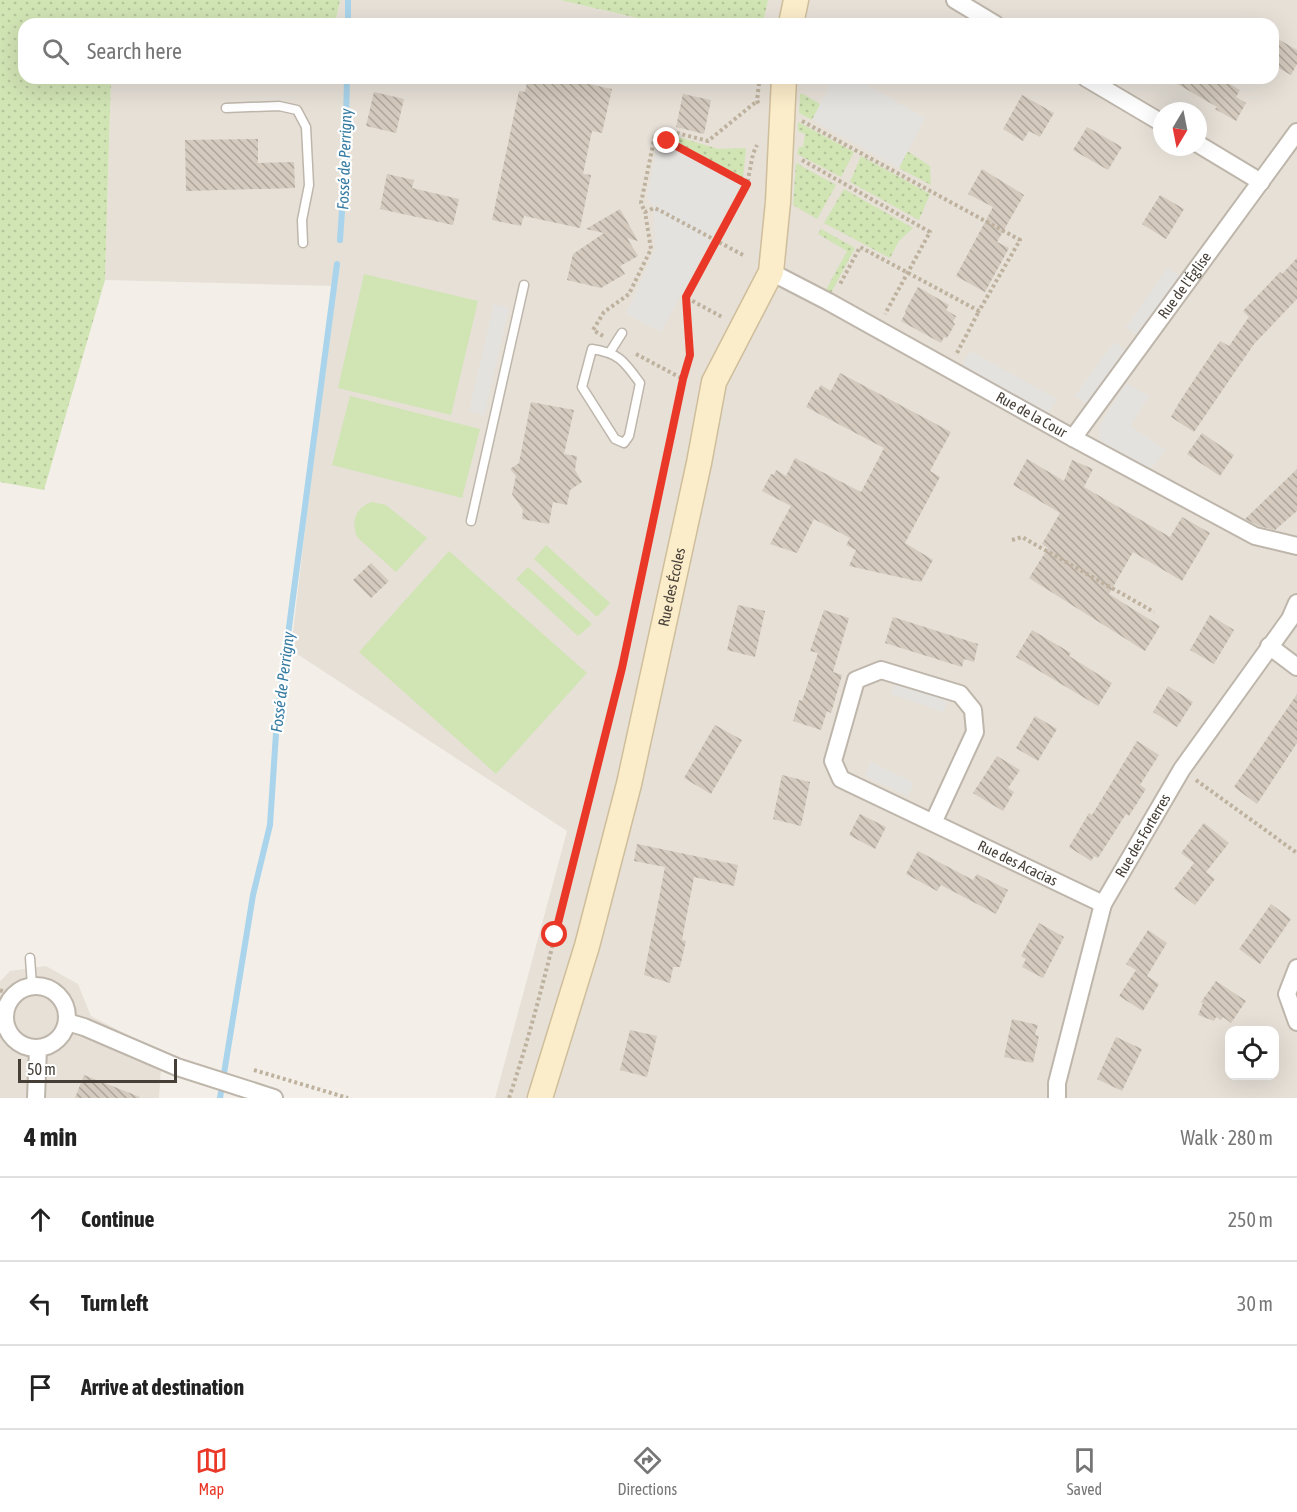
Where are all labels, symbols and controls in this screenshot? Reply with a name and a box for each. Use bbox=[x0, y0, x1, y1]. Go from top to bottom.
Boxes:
search box bbox=[18, 18, 1279, 84]
icon: search bbox=[39, 35, 72, 68]
text: Search here bbox=[87, 38, 182, 64]
north arrow bbox=[1153, 102, 1207, 156]
water label: Fossé de Perrigny bbox=[333, 108, 356, 210]
route end bbox=[653, 127, 679, 153]
street label: Rue de l'Église bbox=[1154, 248, 1214, 322]
street label: Rue de la Cour bbox=[993, 388, 1070, 441]
street label: Rue des Écoles bbox=[655, 546, 688, 628]
water label: Fossé de Perrigny bbox=[267, 630, 298, 734]
street label: Rue des Forterres bbox=[1111, 791, 1174, 880]
street label: Rue des Acacias bbox=[975, 837, 1060, 889]
route start bbox=[541, 921, 567, 947]
map controls bbox=[1225, 1026, 1279, 1080]
button: locate bbox=[1225, 1026, 1279, 1080]
scale bar bbox=[18, 1056, 177, 1084]
text: 50 m bbox=[27, 1060, 56, 1078]
text: 4 min bbox=[24, 1122, 77, 1152]
text: Walk · 280 m bbox=[1181, 1126, 1273, 1149]
icon: ahead bbox=[24, 1203, 57, 1236]
text: Continue bbox=[81, 1206, 155, 1232]
text: 250 m bbox=[1228, 1208, 1273, 1231]
icon: left bbox=[24, 1287, 57, 1320]
text: Turn left bbox=[81, 1290, 148, 1316]
text: 30 m bbox=[1237, 1292, 1273, 1315]
icon: arrive bbox=[24, 1371, 57, 1404]
text: Arrive at destination bbox=[81, 1374, 244, 1400]
tab: Map bbox=[195, 1444, 228, 1498]
tab: Directions bbox=[617, 1444, 677, 1498]
tab: Saved bbox=[1067, 1444, 1102, 1498]

